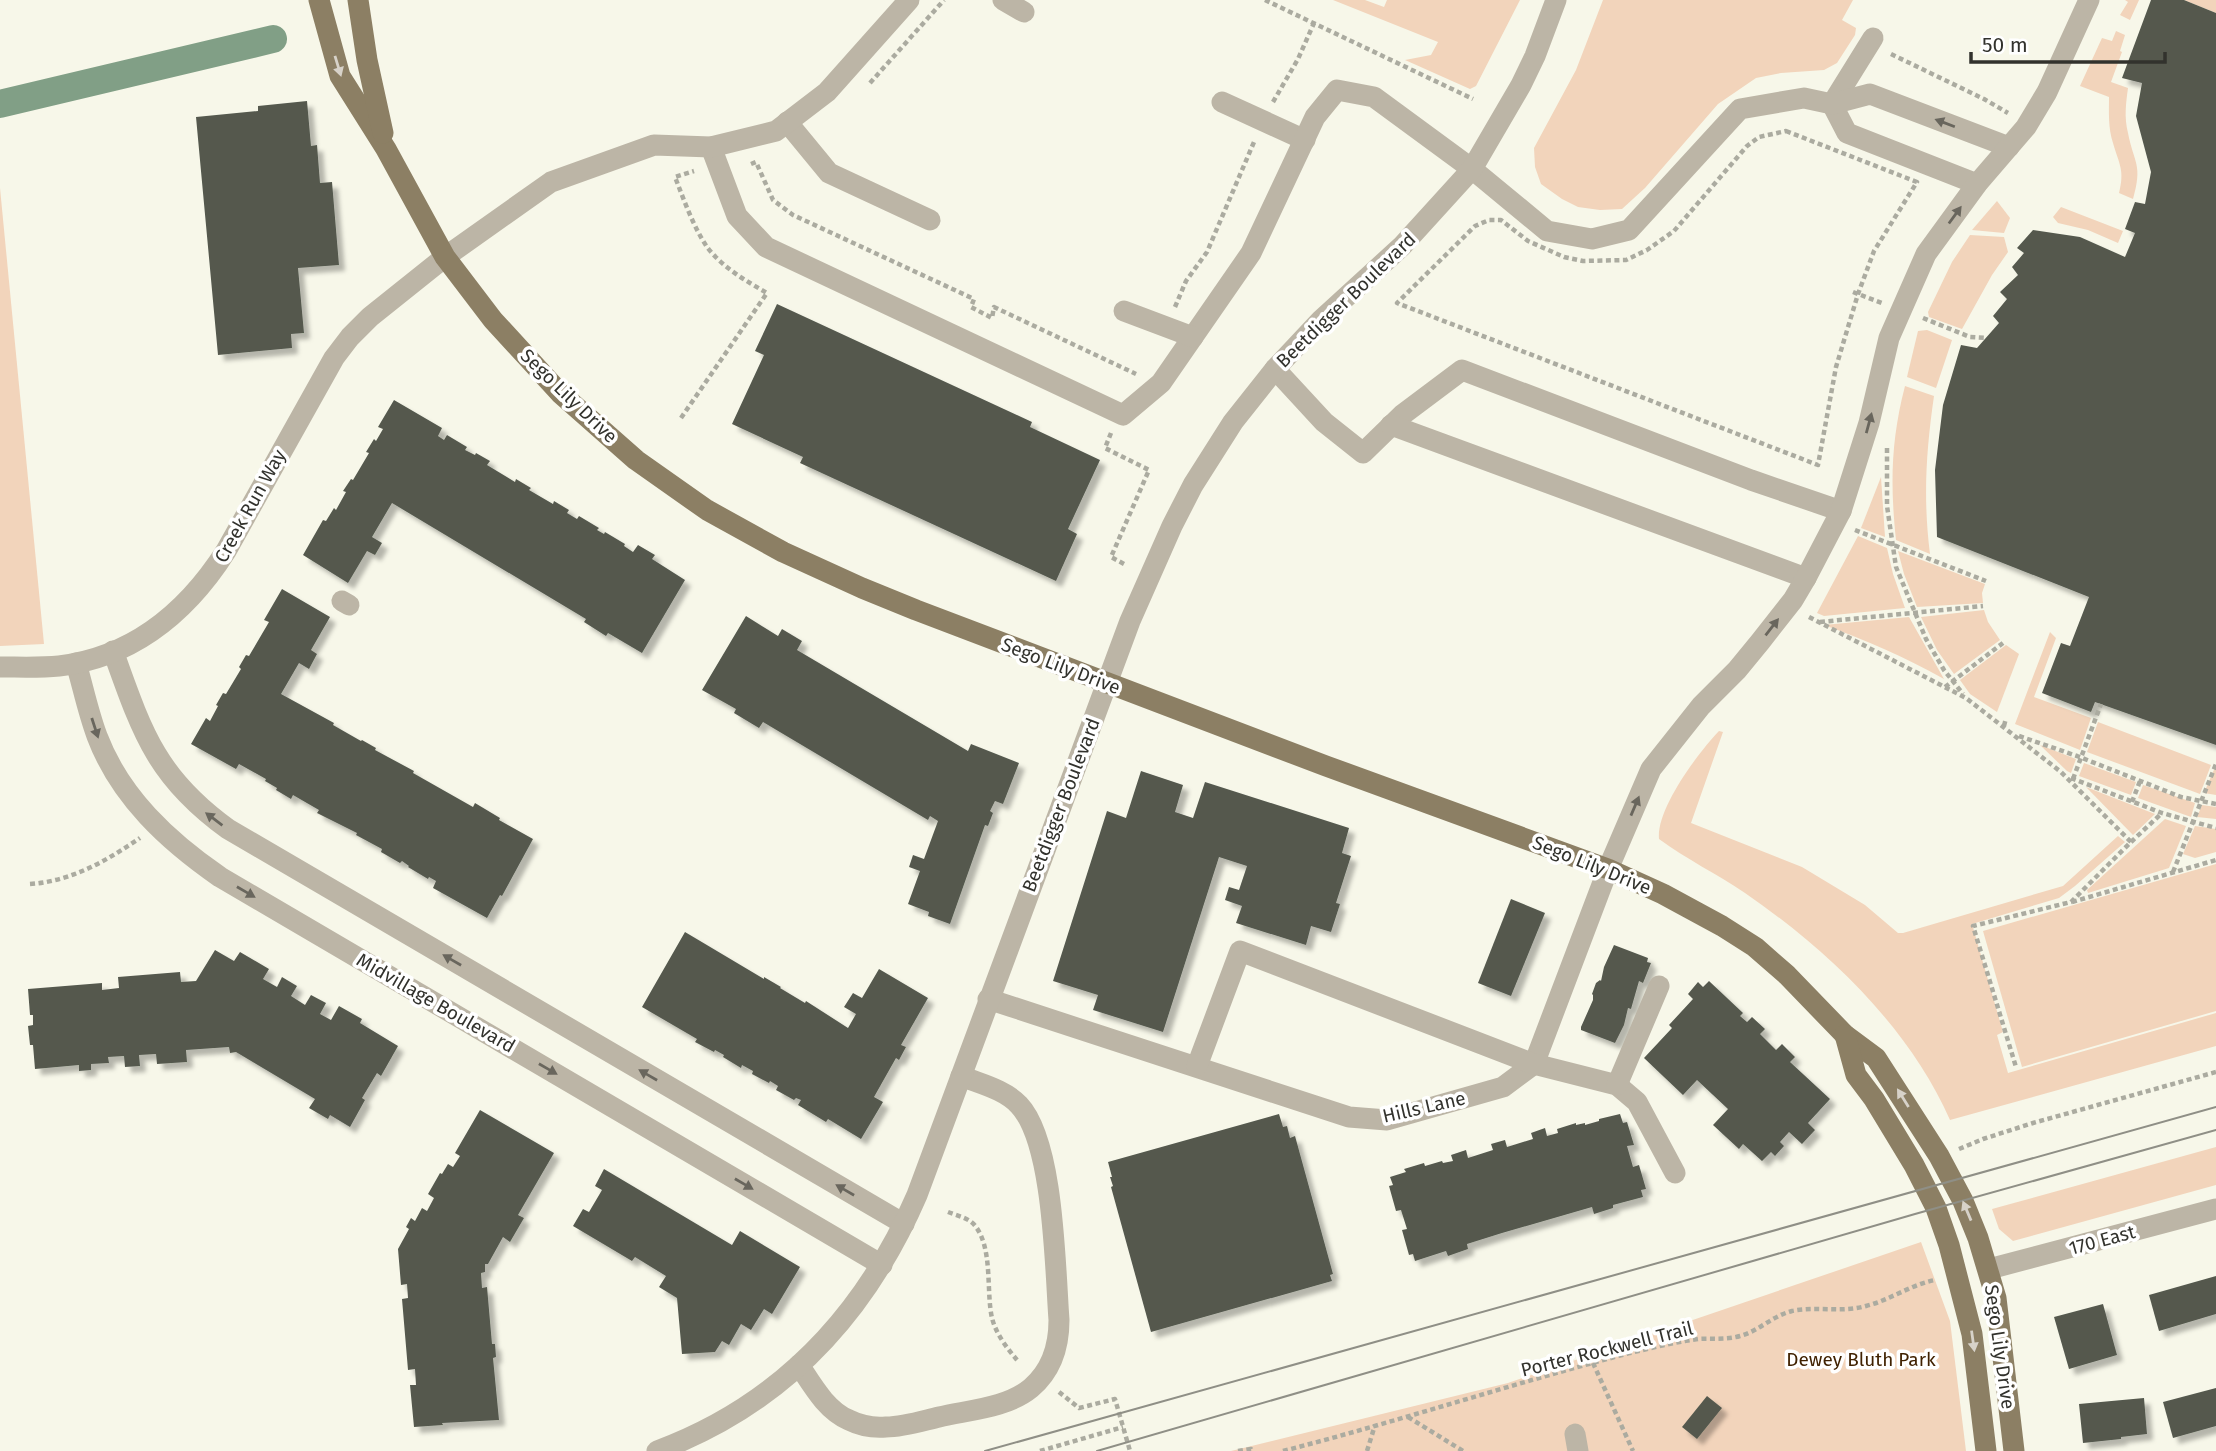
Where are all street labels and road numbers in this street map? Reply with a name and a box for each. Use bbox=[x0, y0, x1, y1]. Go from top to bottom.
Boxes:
street label: Beetdigger Boulevard bbox=[1272, 228, 1420, 372]
street label: Sego Lily Drive bbox=[516, 344, 622, 448]
street label: Creek Run Way bbox=[209, 445, 291, 567]
street label: Sego Lily Drive bbox=[998, 633, 1124, 699]
street label: Beetdigger Boulevard bbox=[1017, 715, 1105, 895]
street label: Sego Lily Drive bbox=[1529, 831, 1655, 899]
street label: Midvillage Boulevard bbox=[353, 948, 519, 1058]
street label: Hills Lane bbox=[1380, 1086, 1468, 1128]
street label: 170 East bbox=[2066, 1220, 2138, 1260]
street label: Sego Lily Drive bbox=[1980, 1283, 2020, 1411]
street label: Porter Rockwell Trail bbox=[1519, 1316, 1696, 1382]

